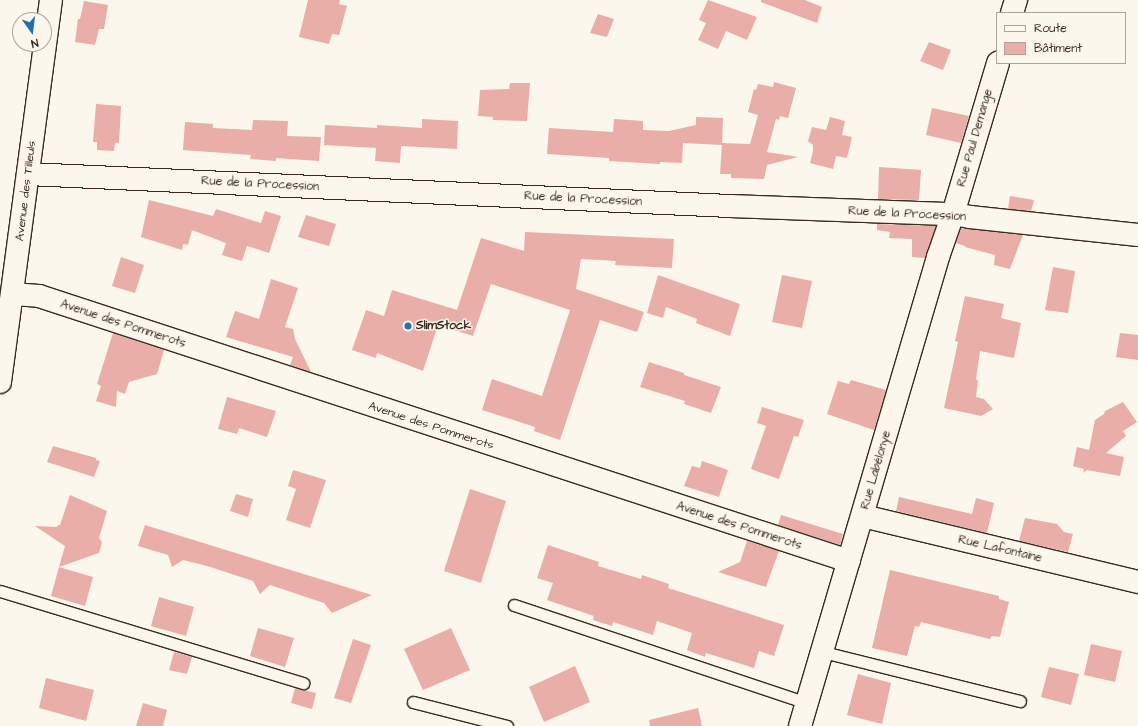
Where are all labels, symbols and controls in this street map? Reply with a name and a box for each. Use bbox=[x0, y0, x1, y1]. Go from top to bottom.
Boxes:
north arrow bbox=[12, 12, 52, 52]
legend bbox=[996, 12, 1126, 64]
text: Route bbox=[1034, 20, 1067, 37]
text: N bbox=[30, 35, 40, 51]
text: Bâtiment bbox=[1034, 40, 1082, 57]
street label: Rue Paul Demange bbox=[954, 88, 996, 188]
street label: Avenue des Tilleuls bbox=[13, 140, 39, 242]
street label: Rue de la Procession bbox=[201, 174, 319, 194]
street label: Rue de la Procession bbox=[524, 189, 642, 209]
street label: Rue de la Procession bbox=[848, 204, 966, 224]
street label: Avenue des Pommerots bbox=[58, 297, 188, 351]
place label: SlimStock bbox=[416, 319, 471, 333]
marker: SlimStock bbox=[403, 321, 413, 331]
street label: Avenue des Pommerots bbox=[366, 399, 496, 453]
street label: Rue Labélonye bbox=[858, 429, 894, 511]
street label: Avenue des Pommerots bbox=[674, 499, 804, 553]
street label: Rue Lafontaine bbox=[957, 532, 1043, 566]

